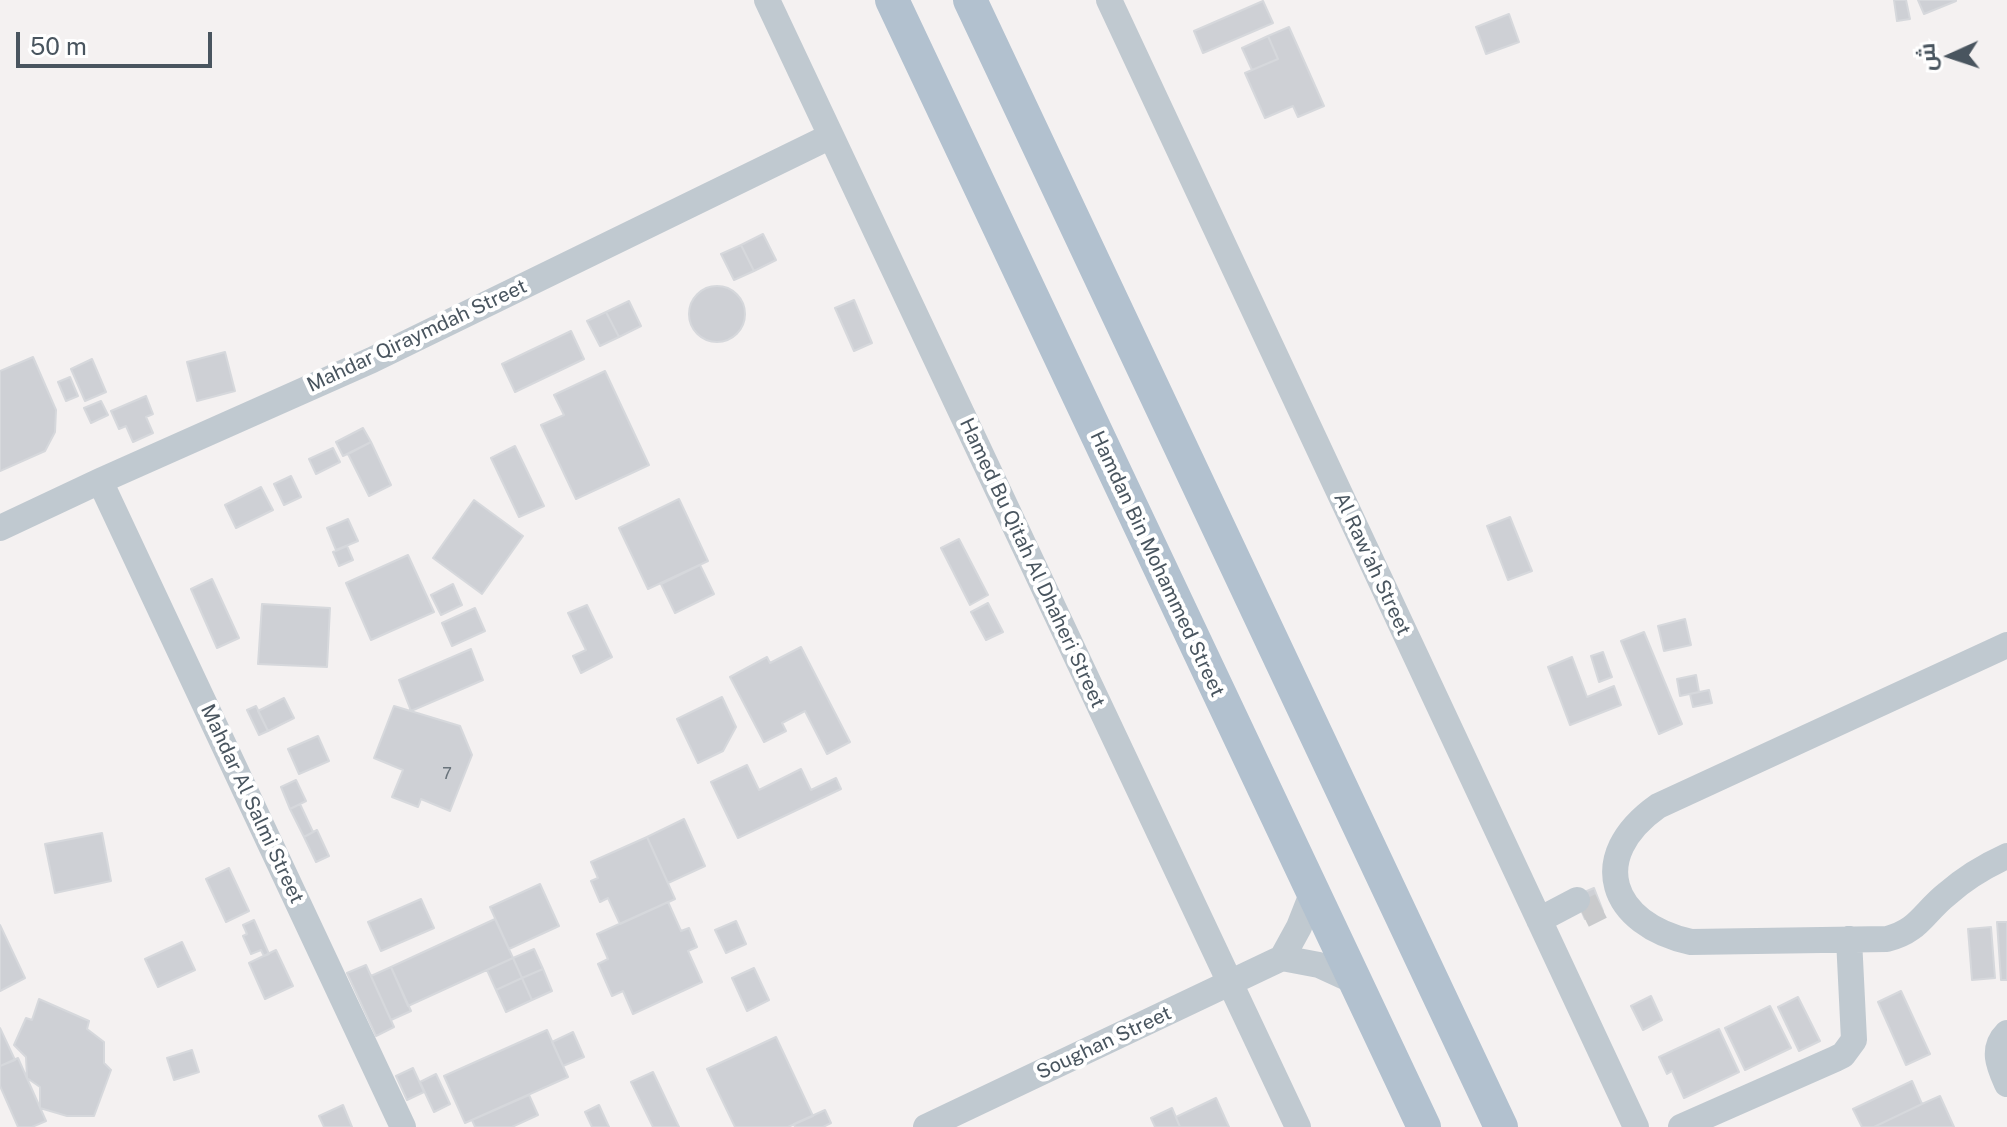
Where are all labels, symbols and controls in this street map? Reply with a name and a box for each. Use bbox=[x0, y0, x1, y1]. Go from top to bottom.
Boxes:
scale bar bbox=[20, 16, 216, 66]
north arrow bbox=[1911, 16, 1991, 96]
text: 50 m bbox=[30, 32, 87, 60]
text: ش bbox=[1913, 42, 1941, 72]
street label: Mahdar Qiraymdah Street bbox=[303, 274, 531, 398]
street label: Hamed Bu Qitah Al Dhaheri Street bbox=[954, 414, 1110, 712]
street label: Hamdan Bin Mohammed Street bbox=[1085, 427, 1229, 701]
street label: Al Raw'ah Street bbox=[1328, 489, 1416, 639]
street label: Mahdar Al Salmi Street bbox=[195, 701, 309, 907]
house number: 7 bbox=[442, 764, 452, 784]
street label: Soughan Street bbox=[1033, 1001, 1175, 1085]

